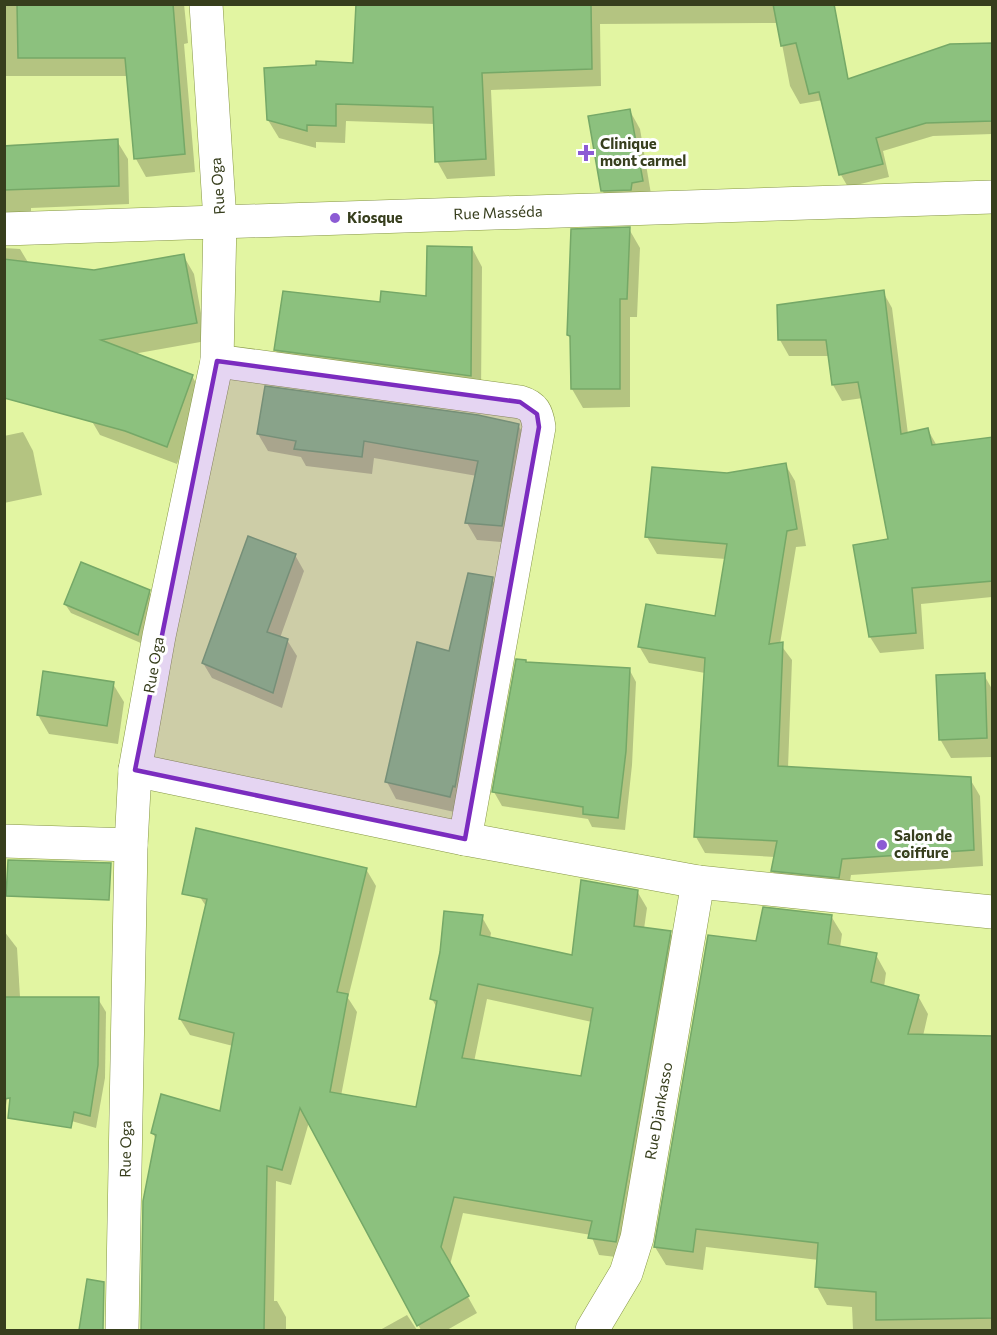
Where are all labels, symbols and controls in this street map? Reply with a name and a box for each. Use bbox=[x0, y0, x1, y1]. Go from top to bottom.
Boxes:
place label: Clinique mont carmel bbox=[600, 134, 686, 169]
marker: Clinique mont carmel bbox=[577, 144, 595, 162]
street label: Rue Oga bbox=[206, 157, 228, 215]
street label: Rue Masséda bbox=[453, 201, 543, 223]
place label: Kiosque bbox=[347, 208, 403, 226]
marker: Kiosque bbox=[328, 211, 342, 225]
street label: Rue Oga bbox=[139, 635, 167, 695]
place label: Salon de coiffure bbox=[894, 826, 952, 861]
marker: Salon de coiffure bbox=[875, 838, 889, 852]
street label: Rue Djankasso bbox=[641, 1060, 675, 1161]
street label: Rue Oga bbox=[116, 1120, 134, 1178]

